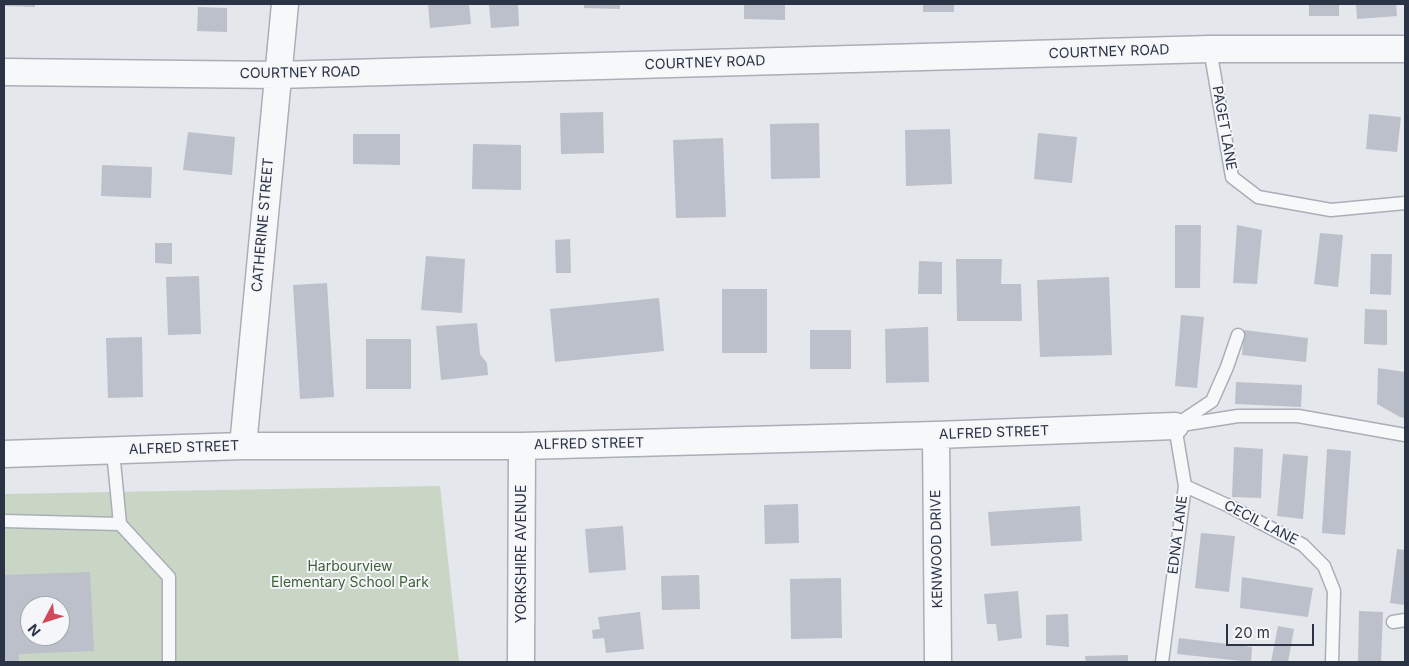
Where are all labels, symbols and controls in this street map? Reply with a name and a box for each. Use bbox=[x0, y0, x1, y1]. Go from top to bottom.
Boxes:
street label: COURTNEY ROAD bbox=[1048, 41, 1170, 63]
street label: COURTNEY ROAD bbox=[644, 52, 766, 74]
street label: COURTNEY ROAD bbox=[239, 64, 361, 82]
street label: PAGET LANE bbox=[1208, 84, 1240, 172]
street label: CATHERINE STREET bbox=[249, 157, 277, 293]
street label: ALFRED STREET bbox=[939, 423, 1049, 443]
street label: ALFRED STREET bbox=[534, 435, 644, 453]
street label: ALFRED STREET bbox=[129, 438, 239, 458]
street label: YORKSHIRE AVENUE bbox=[514, 485, 530, 623]
street label: KENWOOD DRIVE bbox=[928, 490, 946, 608]
street label: EDNA LANE bbox=[1165, 495, 1191, 575]
street label: CECIL LANE bbox=[1221, 497, 1301, 549]
park label: Harbourview Elementary School Park bbox=[271, 559, 429, 592]
north arrow bbox=[20, 596, 70, 646]
scale bar bbox=[1229, 614, 1316, 646]
text: N bbox=[24, 621, 44, 640]
text: 20 m bbox=[1234, 623, 1270, 642]

